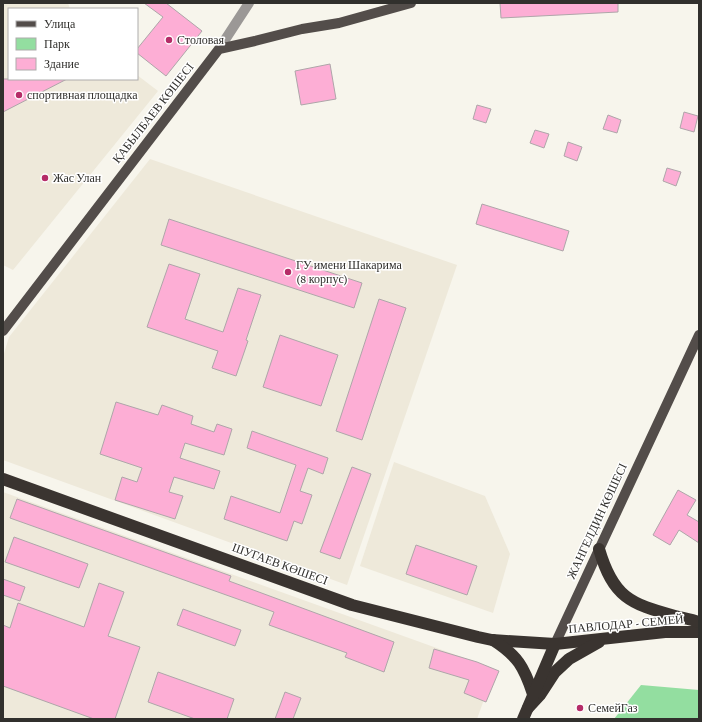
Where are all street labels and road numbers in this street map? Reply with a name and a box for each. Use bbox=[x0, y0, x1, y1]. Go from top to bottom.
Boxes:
street label: ҚАБЫЛБАЕВ КӨШЕСІ bbox=[110, 60, 196, 166]
street label: ЖАНГЕЛДИН КӨШЕСІ bbox=[564, 461, 630, 581]
street label: ШУГАЕВ КӨШЕСІ bbox=[230, 540, 330, 588]
street label: ПАВЛОДАР - СЕМЕЙ bbox=[568, 612, 684, 636]

